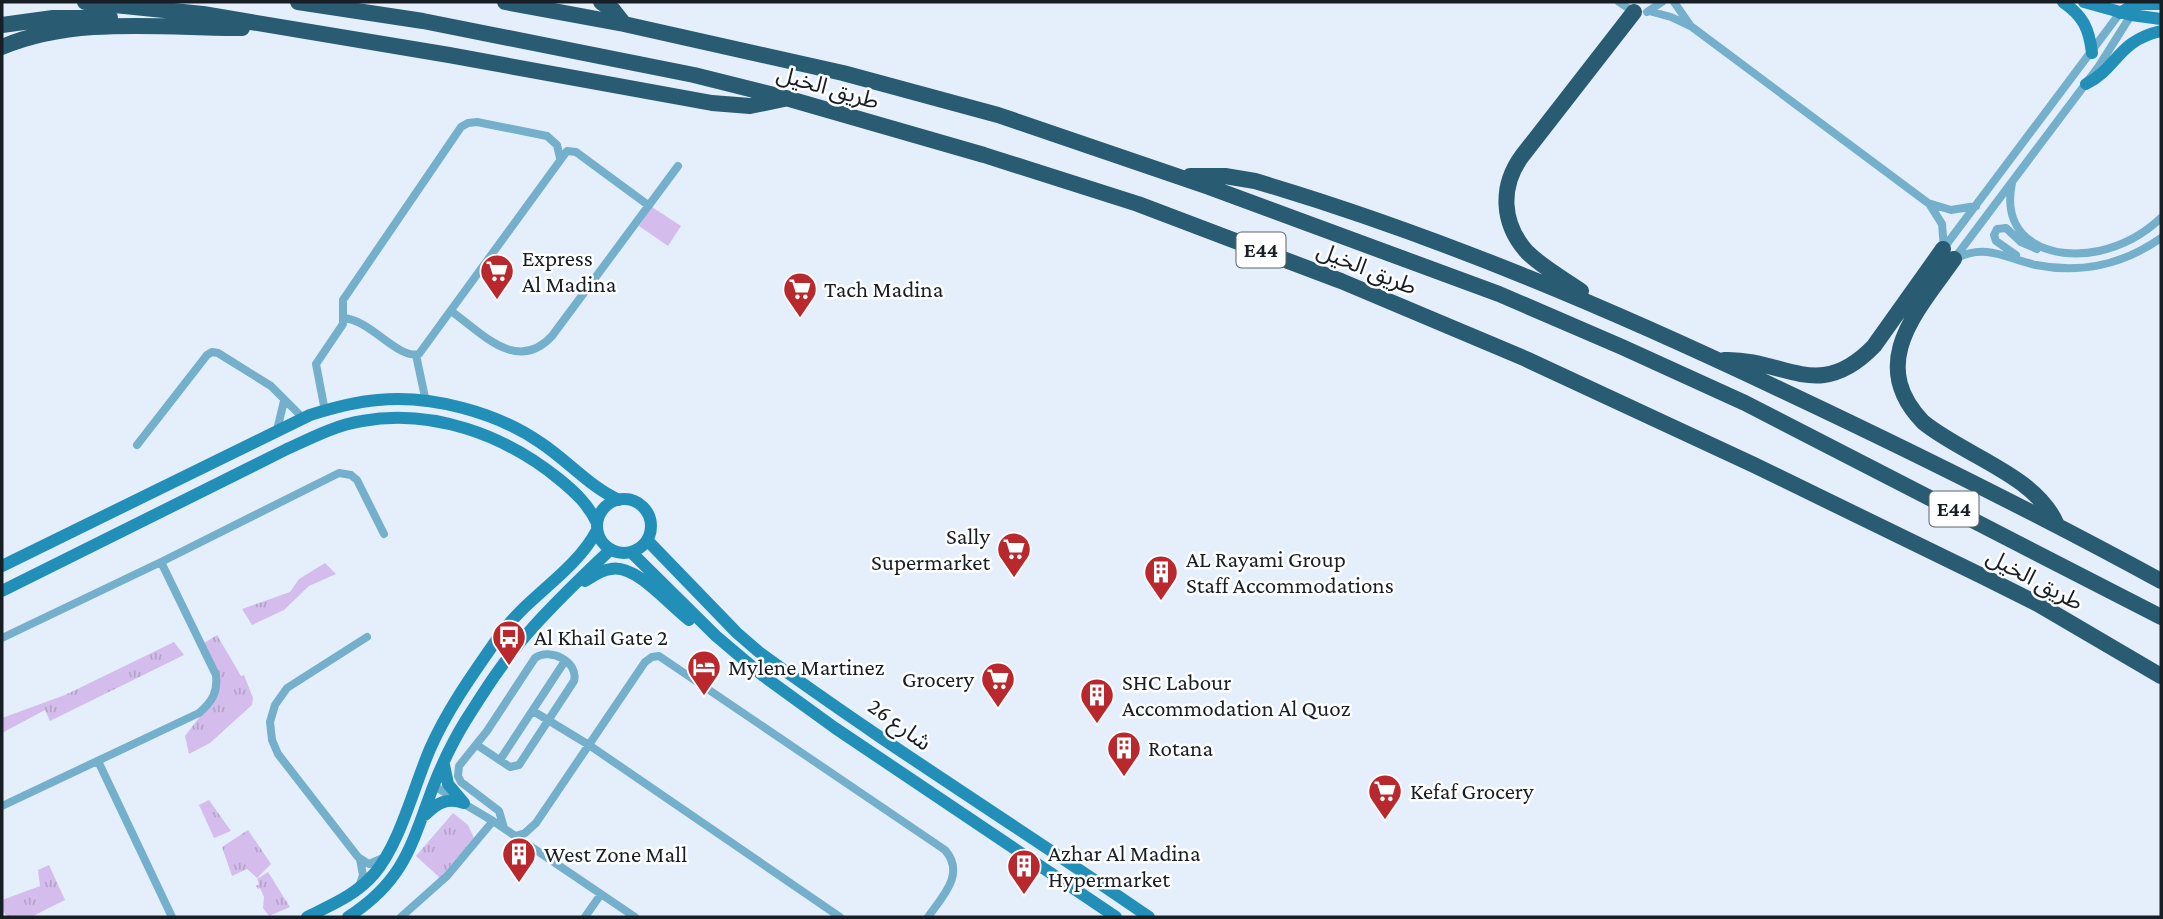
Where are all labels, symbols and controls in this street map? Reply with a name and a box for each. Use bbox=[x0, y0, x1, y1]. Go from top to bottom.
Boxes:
street label: طريق الخيل bbox=[774, 60, 882, 115]
road number: E44 bbox=[1236, 232, 1286, 268]
street label: طريق الخيل bbox=[1313, 236, 1421, 301]
place label: Express Al Madina bbox=[522, 245, 617, 297]
supermarket icon: Express Al Madina bbox=[478, 252, 516, 301]
supermarket icon: Tach Madina bbox=[781, 270, 819, 319]
place label: Tach Madina bbox=[824, 276, 944, 302]
road number: E44 bbox=[1930, 491, 1979, 526]
place label: Sally Supermarket bbox=[871, 523, 990, 575]
supermarket icon: Sally Supermarket bbox=[995, 530, 1033, 579]
street label: طريق الخيل bbox=[1982, 543, 2088, 616]
place label: AL Rayami Group Staff Accommodations bbox=[1186, 546, 1394, 598]
building icon: AL Rayami Group Staff Accommodations bbox=[1142, 553, 1180, 602]
bus stop icon: Al Khail Gate 2 bbox=[490, 618, 528, 667]
place label: Al Khail Gate 2 bbox=[534, 624, 668, 650]
hotel icon: Mylene Martinez bbox=[685, 648, 723, 697]
place label: Mylene Martinez bbox=[728, 654, 885, 680]
supermarket icon: Grocery bbox=[979, 660, 1017, 709]
place label: Grocery bbox=[902, 666, 974, 692]
place label: SHC Labour Accommodation Al Quoz bbox=[1122, 669, 1351, 721]
building icon: SHC Labour Accommodation Al Quoz bbox=[1078, 676, 1116, 725]
street label: شارع 26 bbox=[861, 692, 937, 759]
building icon: Rotana bbox=[1105, 729, 1143, 778]
place label: Rotana bbox=[1148, 735, 1213, 761]
supermarket icon: Kefaf Grocery bbox=[1366, 772, 1404, 821]
place label: Kefaf Grocery bbox=[1410, 778, 1534, 804]
building icon: West Zone Mall bbox=[500, 835, 538, 884]
place label: Azhar Al Madina Hypermarket bbox=[1048, 840, 1201, 892]
place label: West Zone Mall bbox=[544, 841, 687, 867]
building icon: Azhar Al Madina Hypermarket bbox=[1005, 847, 1043, 896]

